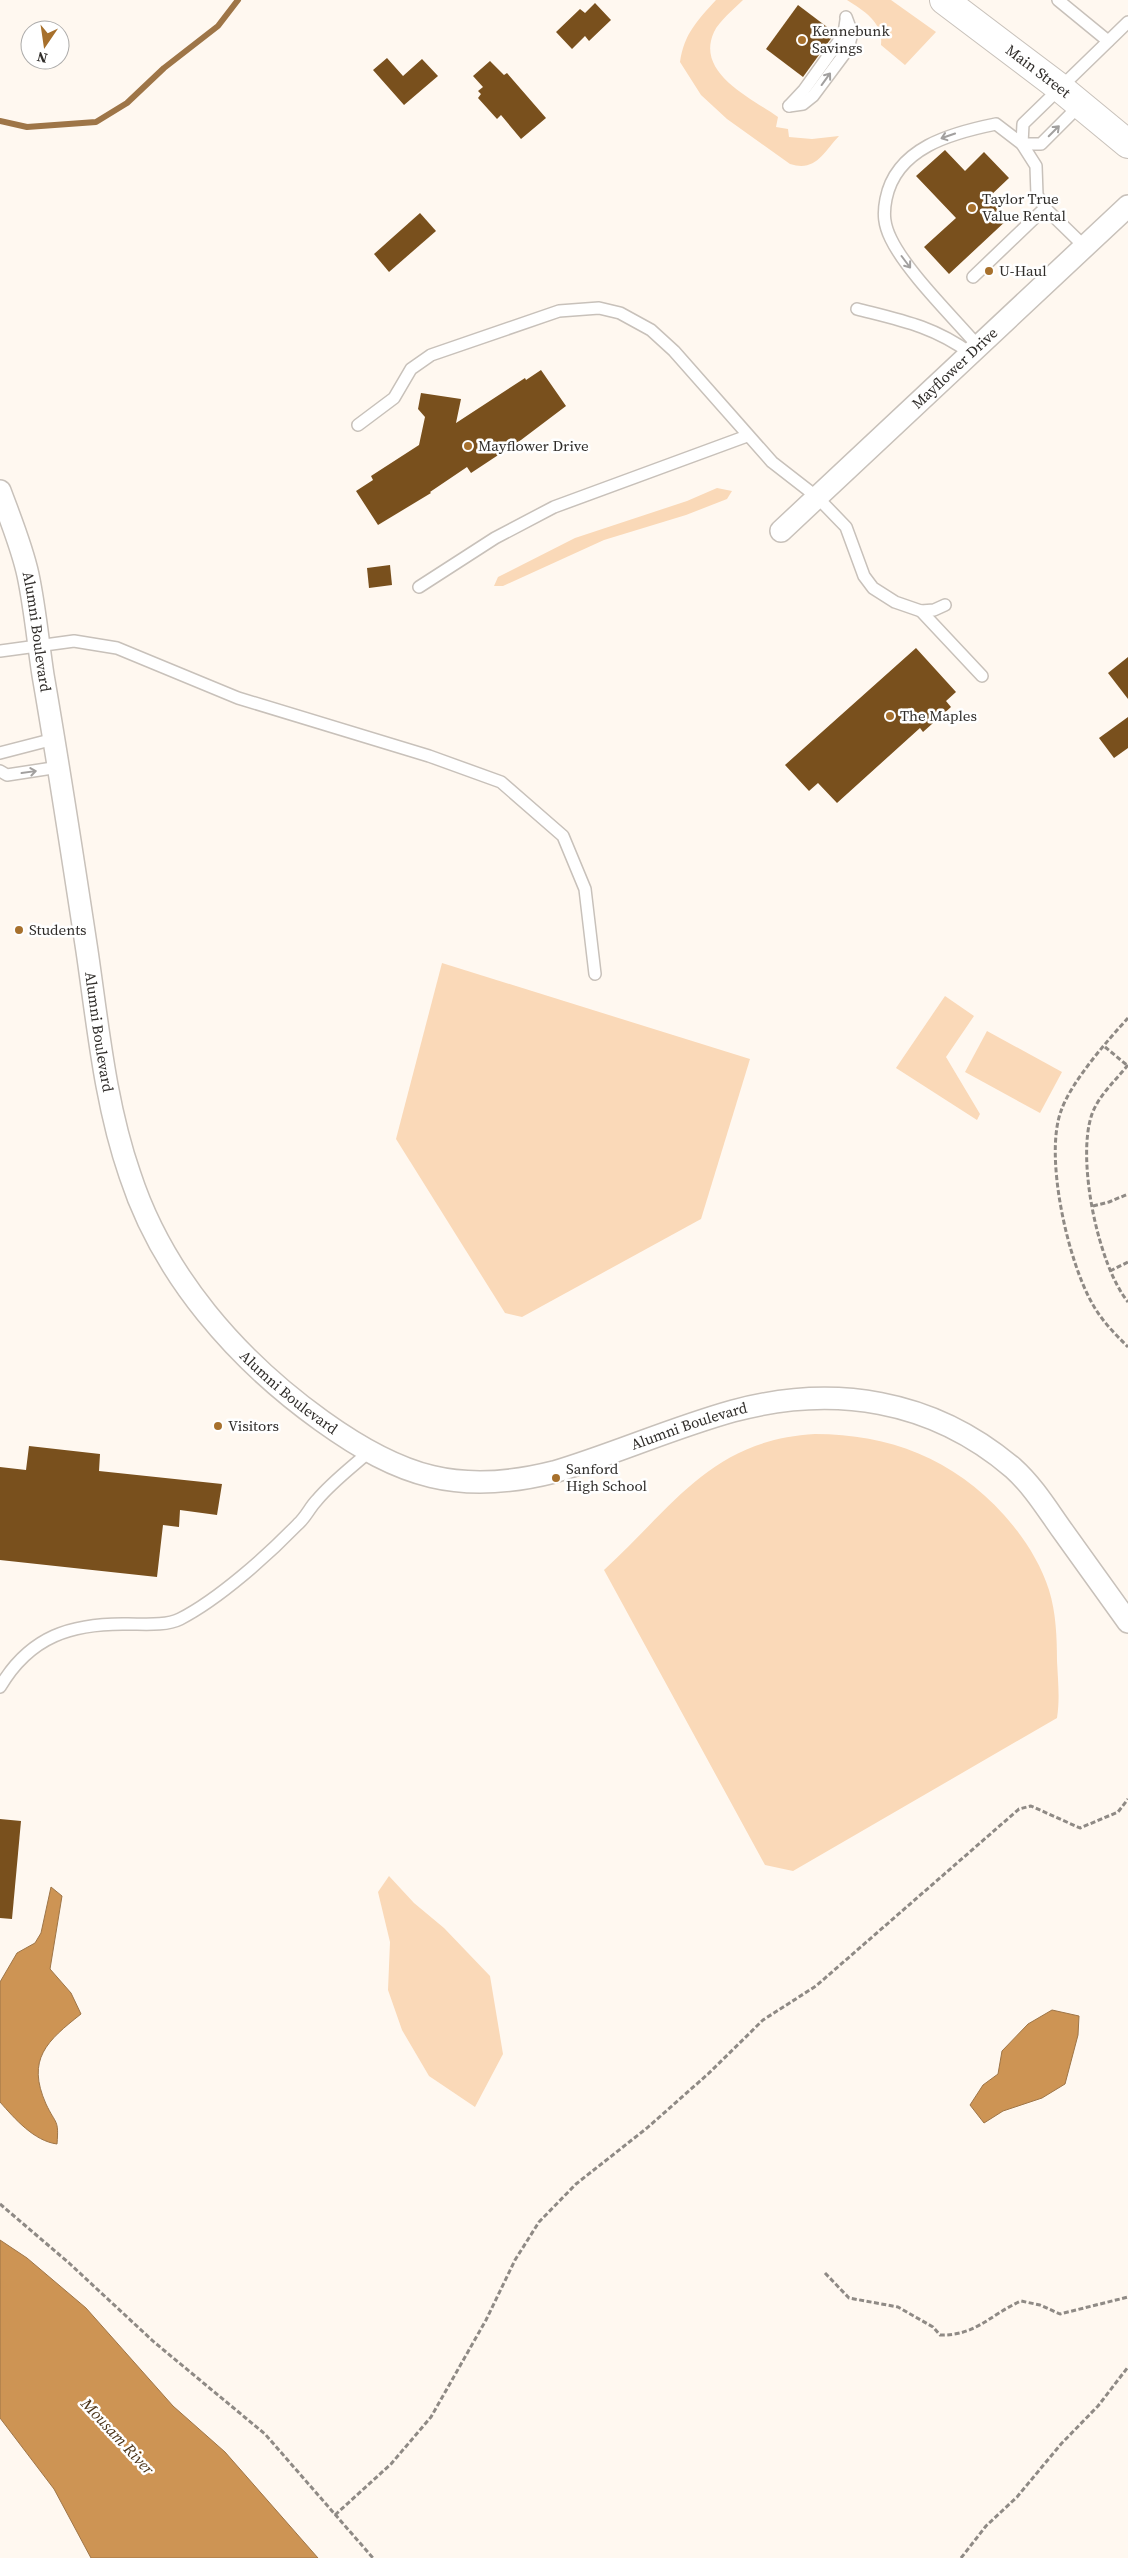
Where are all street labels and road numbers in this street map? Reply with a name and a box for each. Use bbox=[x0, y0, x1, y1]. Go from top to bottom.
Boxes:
street label: Main Street bbox=[1001, 39, 1075, 103]
street label: Mayflower Drive bbox=[907, 322, 1002, 413]
street label: Alumni Boulevard bbox=[18, 569, 57, 694]
street label: Alumni Boulevard bbox=[80, 970, 119, 1094]
street label: Alumni Boulevard bbox=[235, 1345, 343, 1439]
street label: Alumni Boulevard bbox=[628, 1397, 750, 1455]

